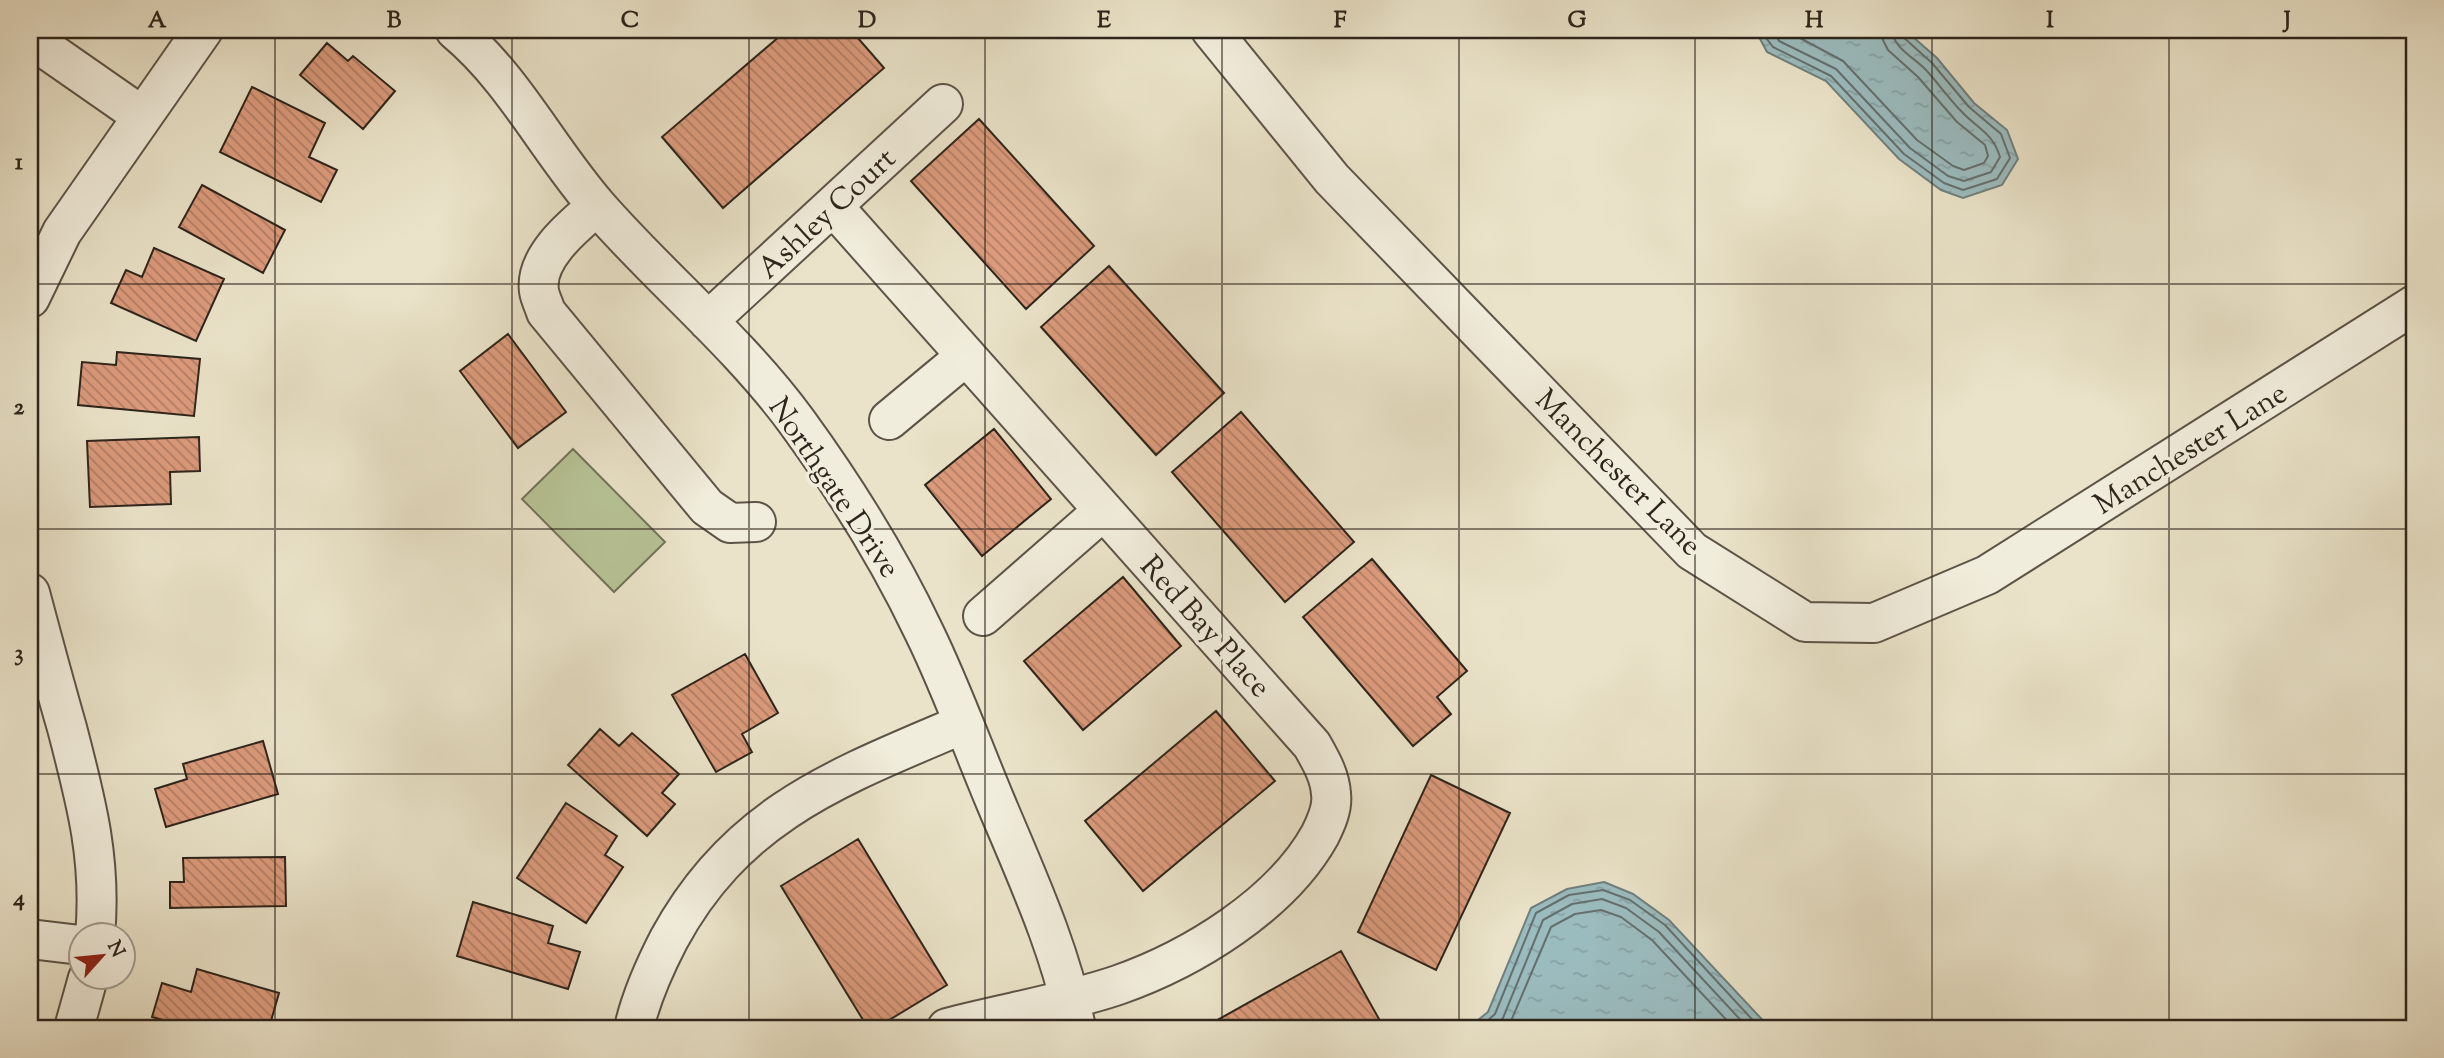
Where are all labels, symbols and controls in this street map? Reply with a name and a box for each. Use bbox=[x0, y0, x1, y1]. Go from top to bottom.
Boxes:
text: A bbox=[148, 5, 167, 38]
text: B bbox=[387, 5, 402, 38]
text: C bbox=[621, 5, 639, 38]
text: D bbox=[858, 5, 876, 38]
text: E bbox=[1097, 5, 1111, 38]
text: F bbox=[1334, 5, 1347, 38]
text: G bbox=[1568, 5, 1587, 38]
text: H bbox=[1805, 5, 1824, 38]
text: I bbox=[2046, 5, 2054, 38]
text: J bbox=[2282, 5, 2291, 38]
street label: Ashley Court bbox=[749, 139, 906, 290]
text: 1 bbox=[15, 147, 23, 180]
street label: Manchester Lane bbox=[2086, 373, 2296, 527]
street label: Manchester Lane bbox=[1524, 381, 1710, 567]
street label: Northgate Drive bbox=[756, 389, 909, 587]
text: 2 bbox=[14, 392, 25, 425]
street label: Red Bay Place bbox=[1129, 547, 1280, 708]
text: 3 bbox=[14, 638, 24, 671]
text: 4 bbox=[12, 883, 25, 916]
north arrow bbox=[66, 922, 136, 992]
text: N bbox=[99, 937, 130, 962]

